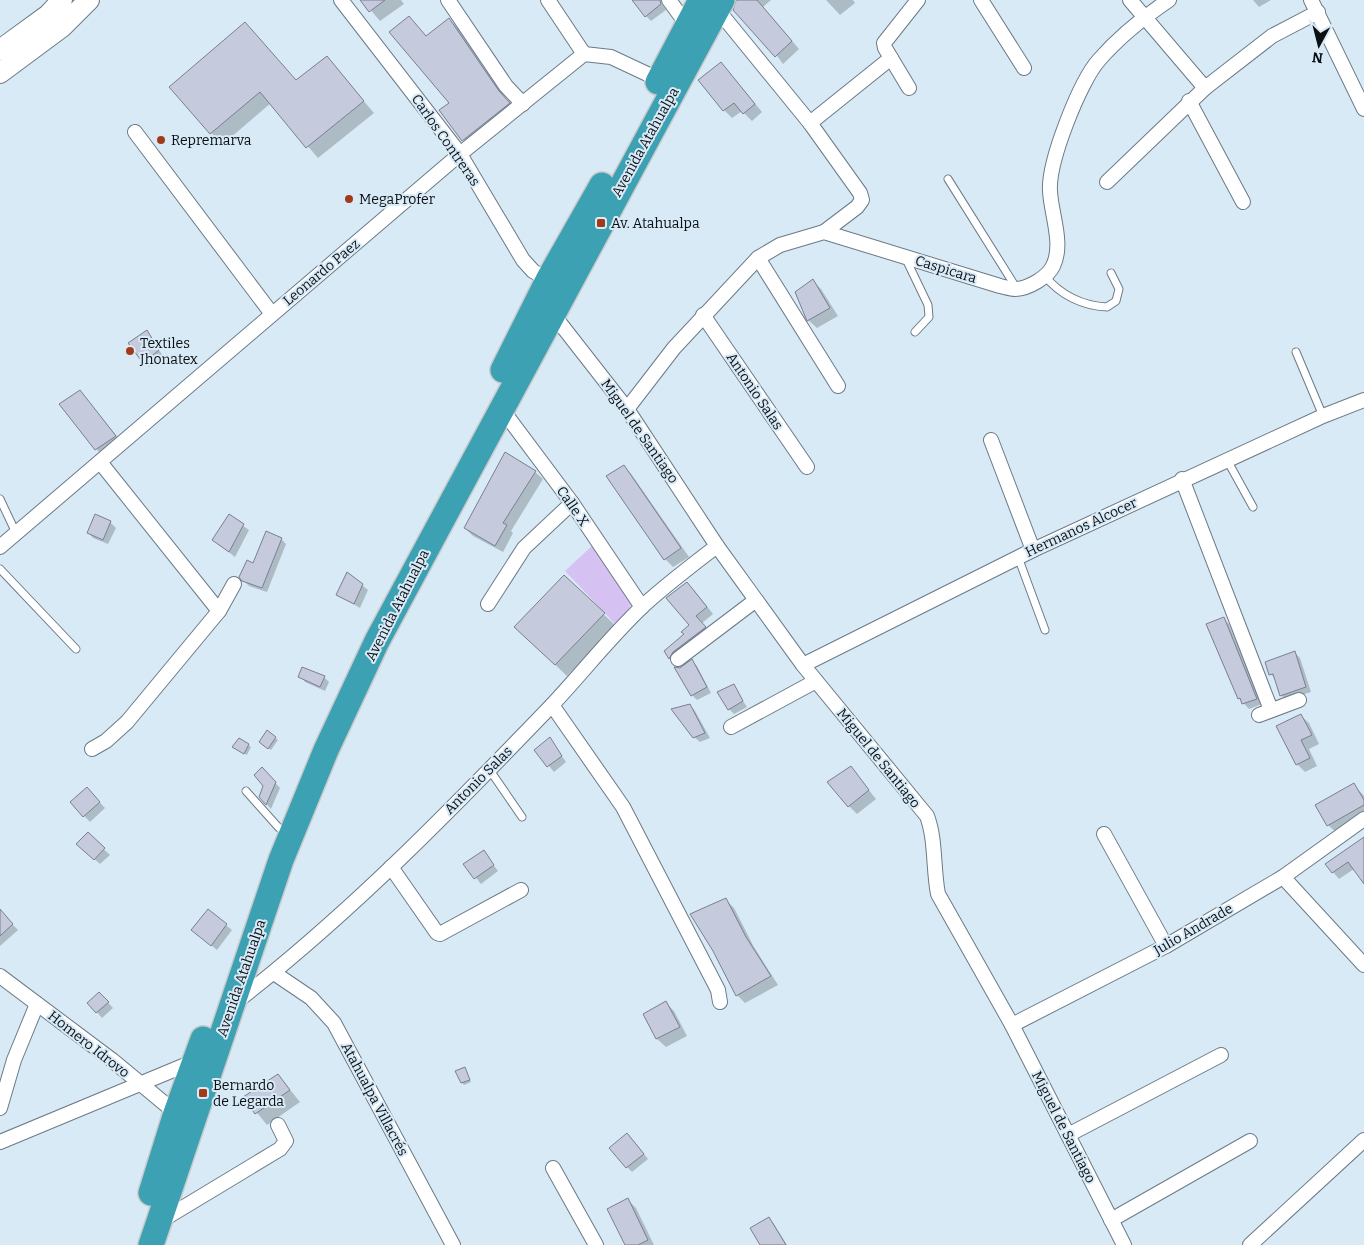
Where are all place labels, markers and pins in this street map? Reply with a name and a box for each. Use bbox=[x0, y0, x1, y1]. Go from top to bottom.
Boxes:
place label: Repremarva bbox=[171, 132, 252, 149]
marker: Repremarva bbox=[155, 134, 167, 146]
place label: MegaProfer bbox=[359, 191, 435, 208]
marker: MegaProfer bbox=[343, 193, 355, 205]
place label: Av. Atahualpa bbox=[611, 215, 700, 232]
marker: Av. Atahualpa bbox=[595, 217, 607, 229]
place label: Textiles Jhonatex bbox=[139, 335, 198, 368]
marker: Textiles Jhonatex bbox=[124, 345, 136, 357]
place label: Bernardo de Legarda bbox=[213, 1077, 284, 1110]
marker: Bernardo de Legarda bbox=[197, 1087, 209, 1099]

